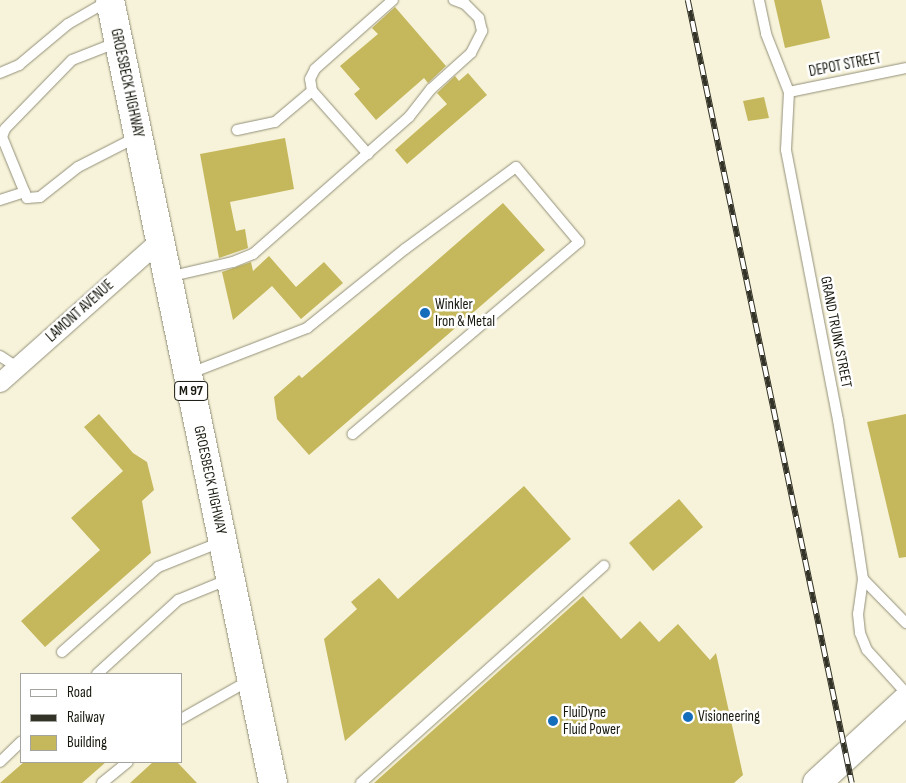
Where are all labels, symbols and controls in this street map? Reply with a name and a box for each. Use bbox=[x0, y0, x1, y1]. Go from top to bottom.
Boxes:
street label: GROESBECK HIGHWAY bbox=[107, 27, 147, 139]
street label: DEPOT STREET bbox=[807, 49, 883, 81]
street label: GRAND TRUNK STREET bbox=[816, 275, 856, 389]
street label: LAMONT AVENUE bbox=[42, 276, 118, 346]
place label: Winkler Iron & Metal bbox=[435, 295, 495, 330]
marker: Winkler Iron & Metal bbox=[419, 307, 431, 319]
road number: M 97 bbox=[174, 380, 208, 402]
street label: GROESBECK HIGHWAY bbox=[190, 424, 230, 536]
legend bbox=[20, 673, 182, 763]
text: Road bbox=[67, 683, 92, 702]
place label: FluiDyne Fluid Power bbox=[563, 703, 620, 738]
text: Railway bbox=[67, 708, 105, 727]
place label: Visioneering bbox=[698, 708, 760, 726]
marker: Visioneering bbox=[682, 711, 694, 723]
marker: FluiDyne Fluid Power bbox=[547, 715, 559, 727]
text: Building bbox=[67, 733, 107, 752]

